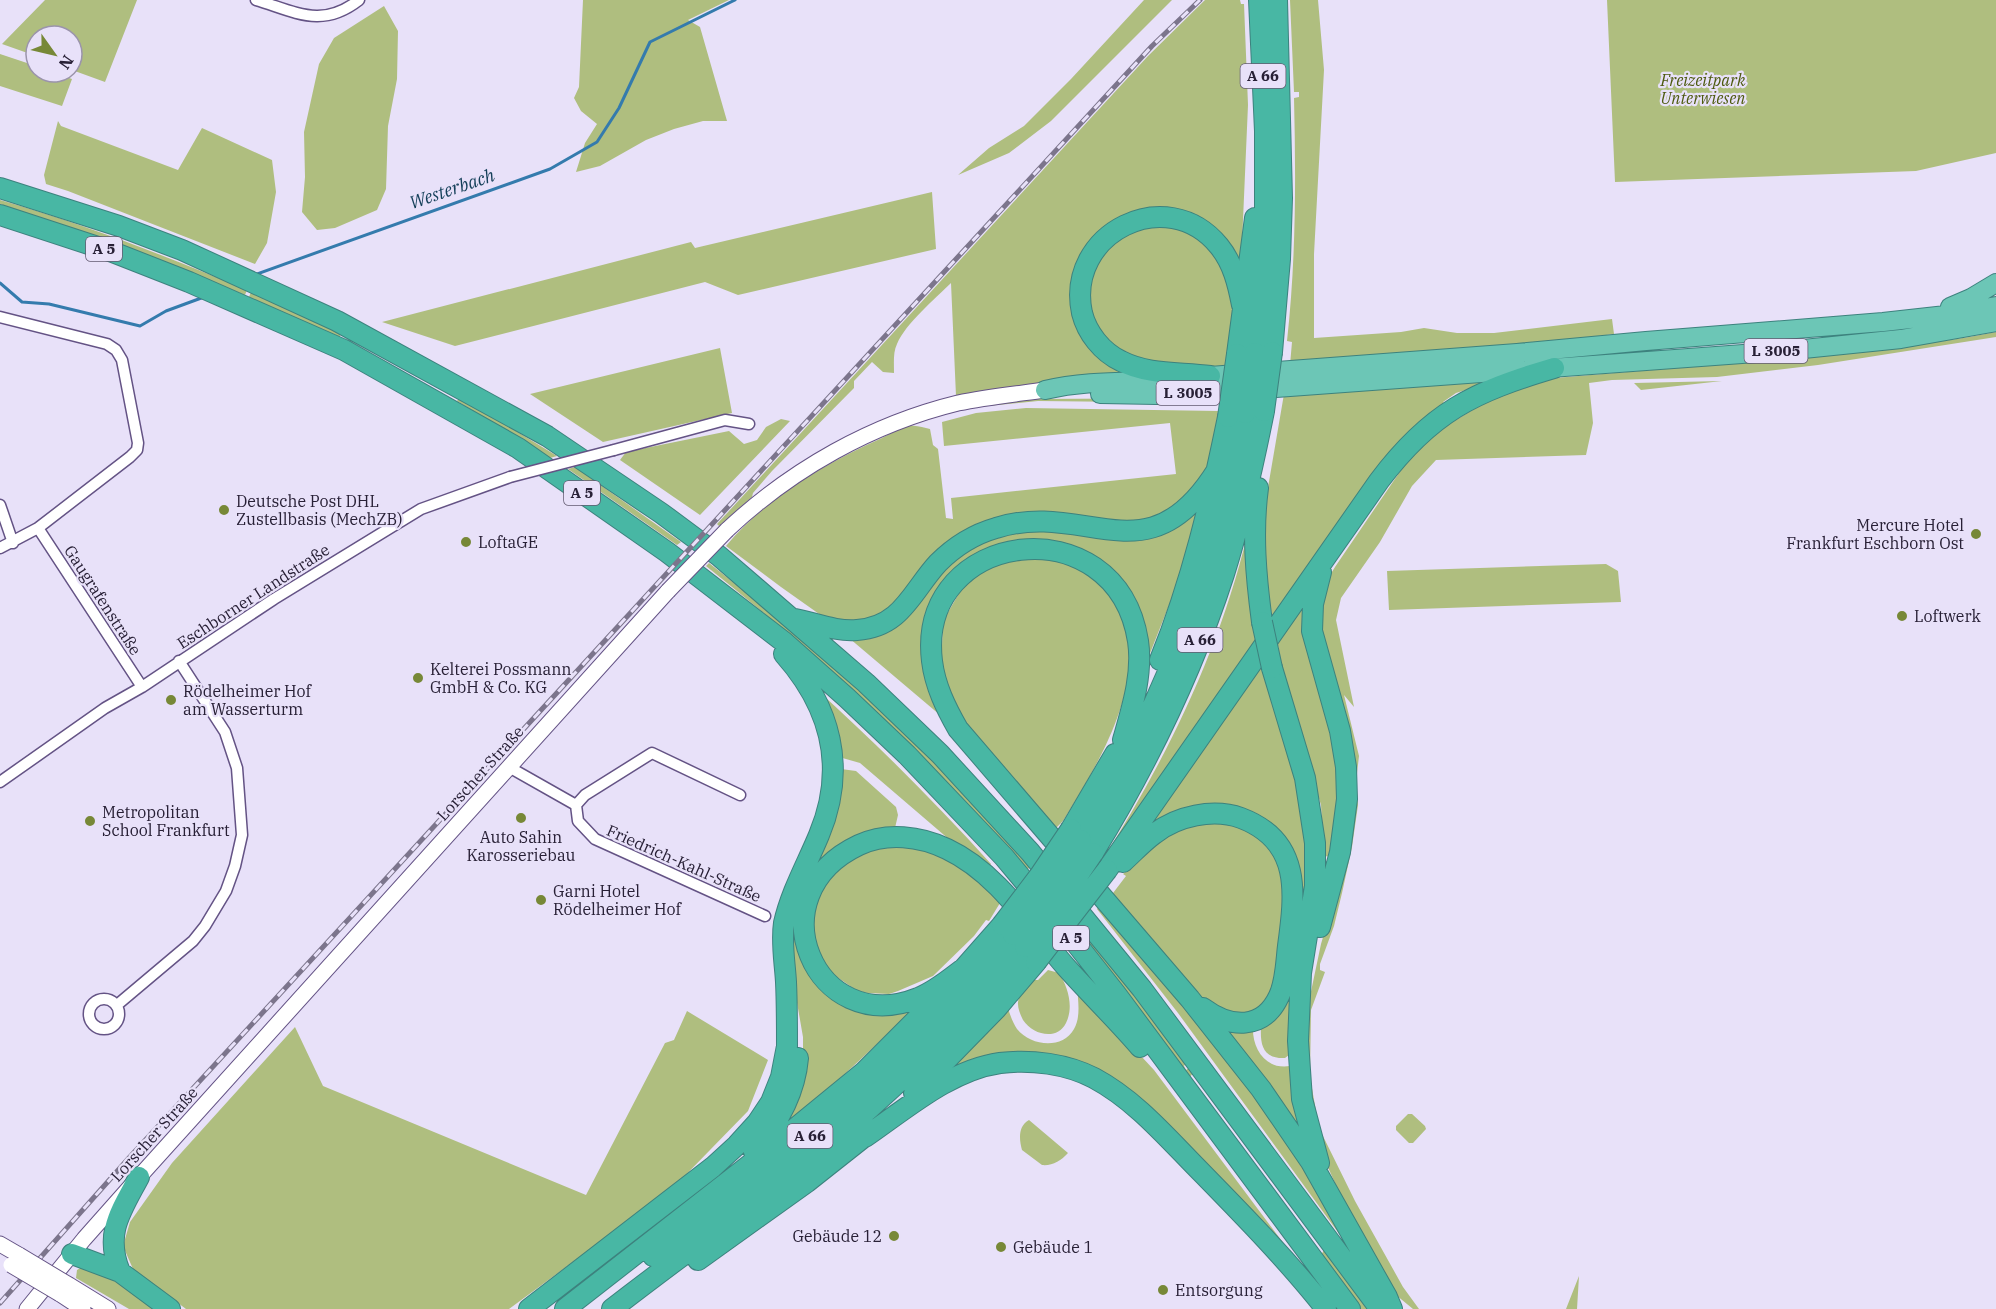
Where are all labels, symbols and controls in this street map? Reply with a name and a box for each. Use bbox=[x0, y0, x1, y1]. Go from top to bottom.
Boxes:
north arrow bbox=[24, 24, 84, 84]
text: N bbox=[55, 52, 78, 73]
road number: A 66 bbox=[1240, 64, 1286, 88]
park label: Freizeitpark Unterwiesen bbox=[1659, 70, 1746, 108]
water label: Westerbach bbox=[406, 163, 498, 214]
road number: A 5 bbox=[86, 237, 122, 261]
road number: L 3005 bbox=[1744, 339, 1808, 363]
road number: L 3005 bbox=[1156, 381, 1220, 405]
road number: A 5 bbox=[564, 481, 600, 505]
place label: Deutsche Post DHL Zustellbasis (MechZB) bbox=[236, 491, 403, 529]
marker: Deutsche Post DHL Zustellbasis (MechZB) bbox=[217, 503, 231, 517]
place label: Mercure Hotel Frankfurt Eschborn Ost bbox=[1786, 515, 1964, 553]
marker: Mercure Hotel Frankfurt Eschborn Ost bbox=[1969, 527, 1983, 541]
place label: LoftaGE bbox=[478, 532, 538, 552]
marker: LoftaGE bbox=[459, 535, 473, 549]
street label: Eschborner Landstraße bbox=[173, 539, 333, 653]
street label: Gaugrafenstraße bbox=[60, 541, 146, 659]
place label: Loftwerk bbox=[1914, 606, 1982, 626]
marker: Loftwerk bbox=[1895, 609, 1909, 623]
road number: A 66 bbox=[1178, 628, 1222, 652]
place label: Kelterei Possmann GmbH & Co. KG bbox=[430, 659, 572, 697]
marker: Kelterei Possmann GmbH & Co. KG bbox=[411, 671, 425, 685]
place label: Rödelheimer Hof am Wasserturm bbox=[183, 681, 313, 719]
marker: Rödelheimer Hof am Wasserturm bbox=[164, 693, 178, 707]
street label: Lorscher Straße bbox=[432, 721, 528, 825]
place label: Metropolitan School Frankfurt bbox=[102, 802, 230, 840]
marker: Auto Sahin Karosseriebau bbox=[514, 811, 528, 825]
marker: Metropolitan School Frankfurt bbox=[83, 814, 97, 828]
street label: Friedrich-Kahl-Straße bbox=[604, 820, 764, 906]
place label: Auto Sahin Karosseriebau bbox=[466, 827, 576, 865]
place label: Garni Hotel Rödelheimer Hof bbox=[553, 881, 683, 919]
marker: Garni Hotel Rödelheimer Hof bbox=[534, 893, 548, 907]
road number: A 5 bbox=[1053, 926, 1089, 950]
street label: Lorscher Straße bbox=[106, 1082, 202, 1186]
road number: A 66 bbox=[788, 1124, 832, 1148]
place label: Gebäude 12 bbox=[792, 1226, 882, 1246]
marker: Gebäude 12 bbox=[887, 1229, 901, 1243]
place label: Gebäude 1 bbox=[1013, 1237, 1093, 1257]
marker: Gebäude 1 bbox=[994, 1240, 1008, 1254]
place label: Entsorgung bbox=[1175, 1280, 1263, 1300]
marker: Entsorgung bbox=[1156, 1283, 1170, 1297]

